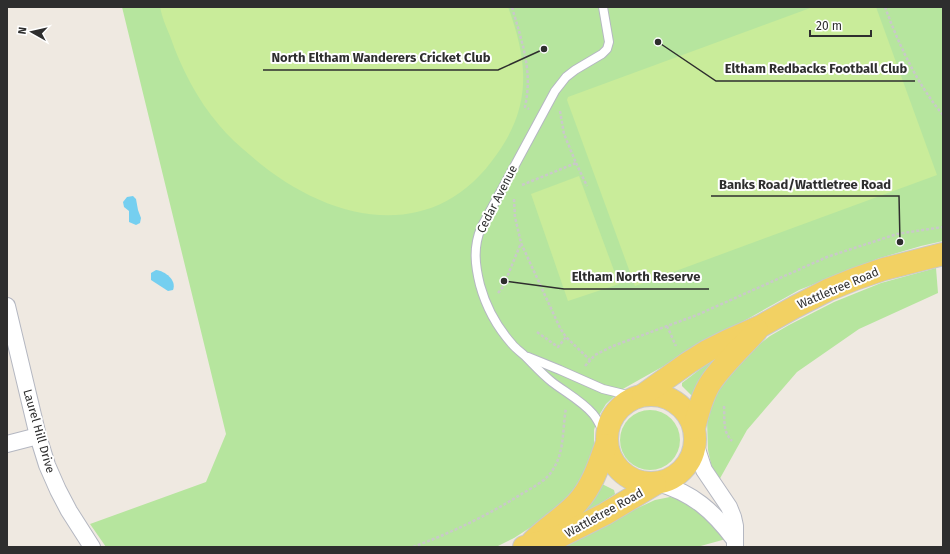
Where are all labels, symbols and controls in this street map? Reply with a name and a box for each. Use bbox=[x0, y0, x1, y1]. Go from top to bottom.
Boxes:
north arrow bbox=[12, 12, 52, 52]
scale bar bbox=[810, 12, 871, 38]
text: 20 m bbox=[816, 19, 842, 33]
text: N bbox=[16, 26, 30, 35]
callout: North Eltham Wanderers Cricket Club bbox=[263, 45, 498, 70]
text: North Eltham Wanderers Cricket Club bbox=[271, 50, 491, 65]
callout: Eltham Redbacks Football Club bbox=[716, 56, 915, 81]
text: Eltham Redbacks Football Club bbox=[725, 61, 907, 76]
street label: Cedar Avenue bbox=[474, 163, 520, 235]
callout: Banks Road/Wattletree Road bbox=[711, 171, 899, 196]
text: Banks Road/Wattletree Road bbox=[719, 177, 891, 192]
callout: Eltham North Reserve bbox=[564, 264, 709, 289]
street label: Wattletree Road bbox=[795, 265, 881, 311]
text: Eltham North Reserve bbox=[572, 269, 700, 284]
street label: Laurel Hill Drive bbox=[20, 387, 58, 475]
street label: Wattletree Road bbox=[562, 486, 646, 540]

